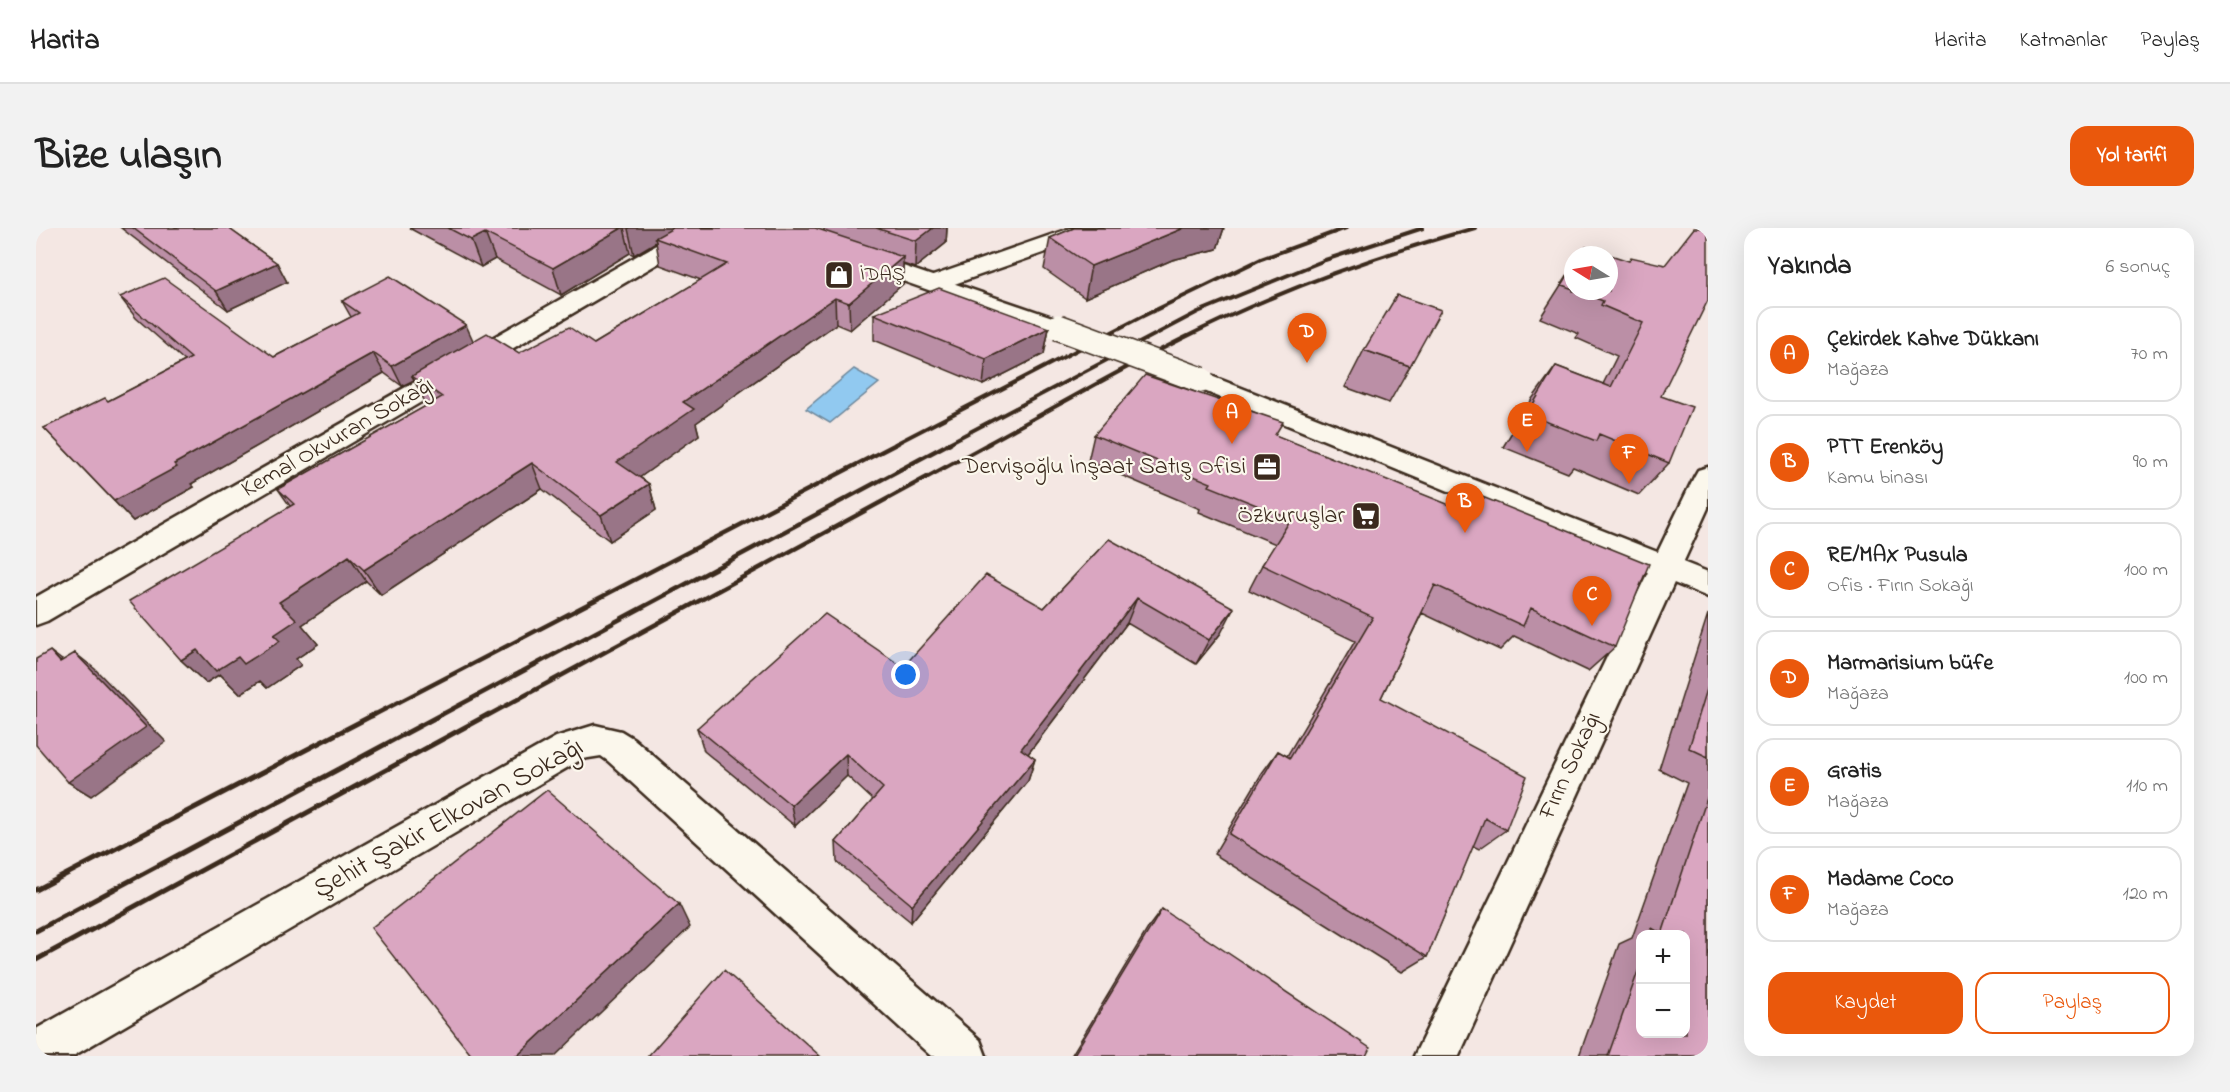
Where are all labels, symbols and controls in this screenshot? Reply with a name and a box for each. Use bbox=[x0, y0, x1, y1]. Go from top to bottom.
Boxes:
text: Harita bbox=[30, 21, 100, 62]
text: Harita bbox=[1934, 26, 1987, 56]
text: Katmanlar bbox=[2020, 26, 2108, 56]
text: Paylaş bbox=[2141, 26, 2200, 56]
text: Bize ulaşın bbox=[36, 126, 222, 187]
button: Yol tarifi bbox=[2070, 126, 2194, 186]
north arrow bbox=[1564, 246, 1618, 300]
text: Yakında bbox=[1768, 248, 1852, 286]
text: 6 sonuç bbox=[2106, 253, 2170, 282]
shop icon: İDAŞ bbox=[823, 259, 855, 291]
place label: İDAŞ bbox=[860, 261, 905, 290]
pin: D bbox=[1288, 314, 1326, 363]
text: Çekirdek Kahve Dükkanı bbox=[1827, 324, 2039, 356]
text: A bbox=[1783, 340, 1796, 369]
text: 70 m bbox=[2131, 340, 2168, 369]
text: Mağaza bbox=[1827, 356, 1889, 385]
street label: Kemal Okvuran Sokağı bbox=[235, 369, 441, 507]
pin: A bbox=[1212, 394, 1252, 444]
pin: E bbox=[1508, 402, 1546, 452]
text: PTT Erenköy bbox=[1827, 432, 1943, 464]
pin: F bbox=[1610, 434, 1648, 484]
text: B bbox=[1783, 448, 1796, 477]
text: 90 m bbox=[2133, 448, 2168, 477]
place label: Dervişoğlu İnşaat Satış Ofisi bbox=[961, 450, 1246, 485]
office icon: Dervişoğlu İnşaat Satış Ofisi bbox=[1251, 451, 1283, 483]
text: Kamu binası bbox=[1827, 464, 1928, 493]
pin: B bbox=[1446, 484, 1484, 533]
place label: Özkuruşlar bbox=[1237, 499, 1346, 534]
supermarket icon: Özkuruşlar bbox=[1350, 500, 1382, 532]
text: RE/MAX Pusula bbox=[1827, 540, 1968, 572]
text: C bbox=[1784, 556, 1795, 585]
text: 100 m bbox=[2124, 556, 2168, 585]
text: Ofis · Fırın Sokağı bbox=[1827, 572, 1973, 601]
pin: C bbox=[1572, 576, 1612, 626]
text: Marmarisium büfe bbox=[1827, 648, 1993, 680]
your location bbox=[891, 660, 920, 689]
text: D bbox=[1782, 664, 1797, 693]
text: 100 m bbox=[2124, 664, 2168, 693]
text: Mağaza bbox=[1827, 680, 1889, 709]
street label: Fırın Sokağı bbox=[1530, 706, 1611, 827]
street label: Şehit Şakir Elkovan Sokağı bbox=[306, 728, 592, 910]
text: Gratis bbox=[1827, 756, 1882, 788]
text: E bbox=[1783, 772, 1796, 801]
text: 110 m bbox=[2126, 772, 2168, 801]
text: Mağaza bbox=[1827, 788, 1889, 817]
text: Madame Coco bbox=[1827, 864, 1954, 896]
text: F bbox=[1783, 880, 1796, 909]
text: 120 m bbox=[2123, 880, 2168, 909]
text: Mağaza bbox=[1827, 896, 1889, 925]
map controls bbox=[1636, 930, 1690, 1038]
button: + bbox=[1636, 930, 1690, 984]
button: Kaydet bbox=[1768, 972, 1963, 1034]
button: Paylaş bbox=[1975, 972, 2170, 1034]
button: − bbox=[1636, 984, 1690, 1038]

